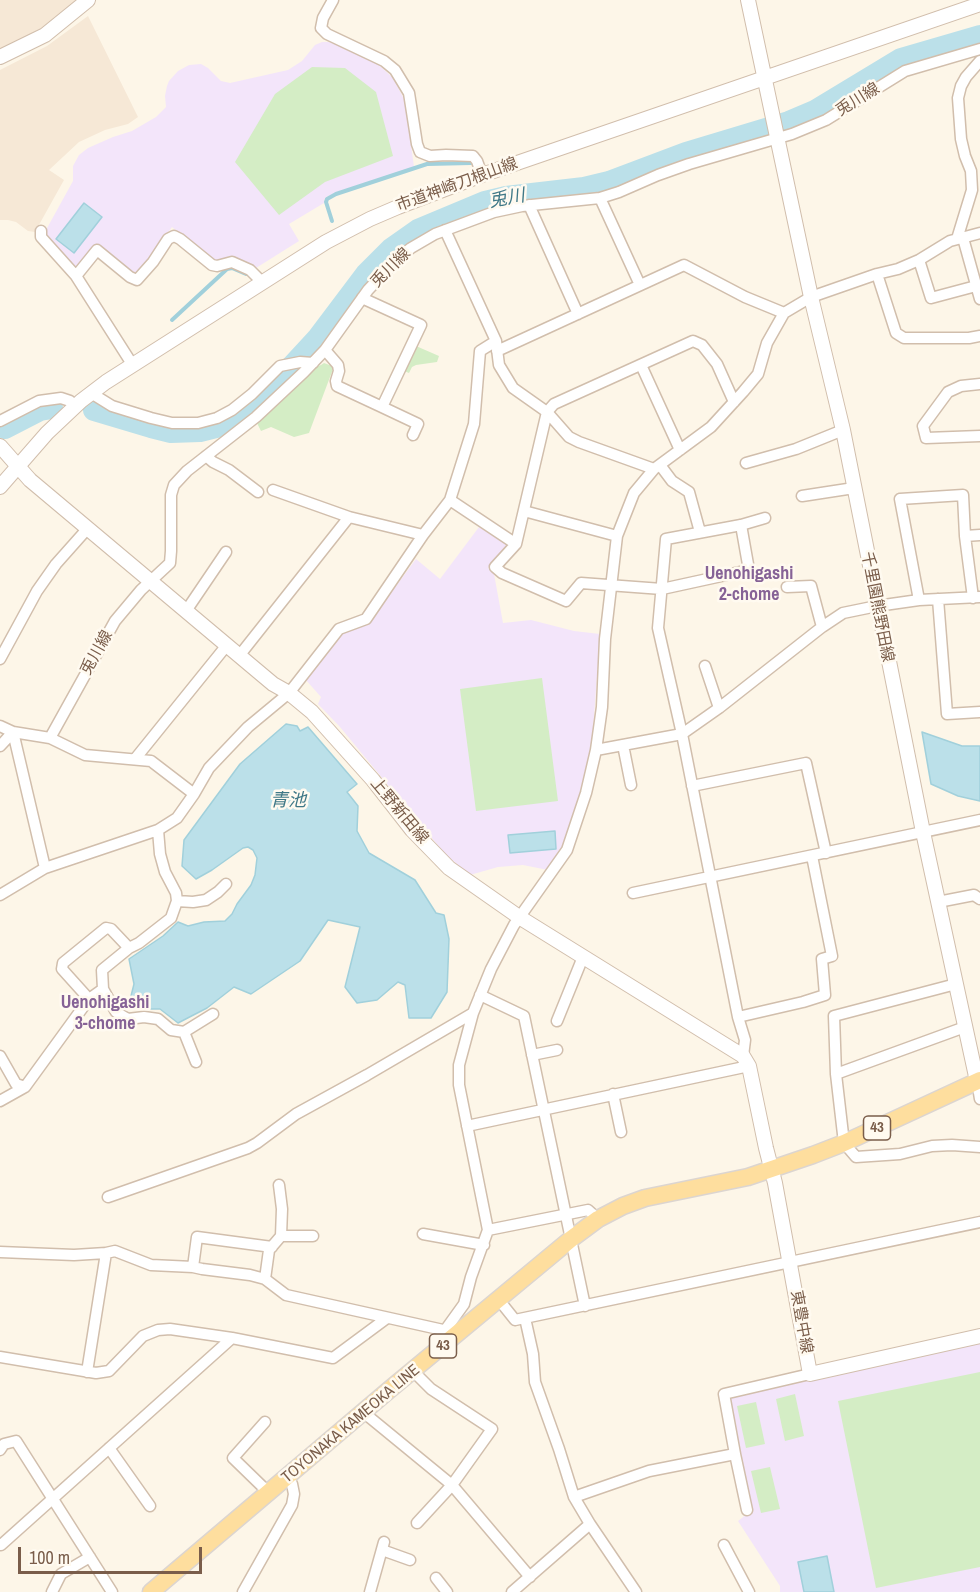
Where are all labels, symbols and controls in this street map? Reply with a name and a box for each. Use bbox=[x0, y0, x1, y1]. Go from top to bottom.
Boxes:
street label: 兎川線 bbox=[833, 79, 883, 121]
street label: 市道神崎刀根山線 bbox=[394, 154, 520, 216]
water label: 兎川 bbox=[487, 185, 527, 213]
street label: 兎川線 bbox=[367, 244, 415, 292]
street label: 千里園熊野田線 bbox=[857, 550, 897, 664]
district label: Uenohigashi 2-chome bbox=[705, 563, 793, 606]
street label: 兎川線 bbox=[77, 627, 117, 679]
street label: 上野新田線 bbox=[366, 774, 432, 848]
water label: 青池 bbox=[270, 790, 306, 812]
district label: Uenohigashi 3-chome bbox=[61, 992, 149, 1034]
road number: 43 bbox=[864, 1116, 890, 1140]
street label: 東豊中線 bbox=[786, 1289, 816, 1355]
road number: 43 bbox=[430, 1334, 456, 1358]
street label: TOYONAKA KAMEOKA LINE bbox=[278, 1361, 424, 1487]
scale bar bbox=[21, 1535, 206, 1573]
text: 100 m bbox=[29, 1545, 70, 1570]

